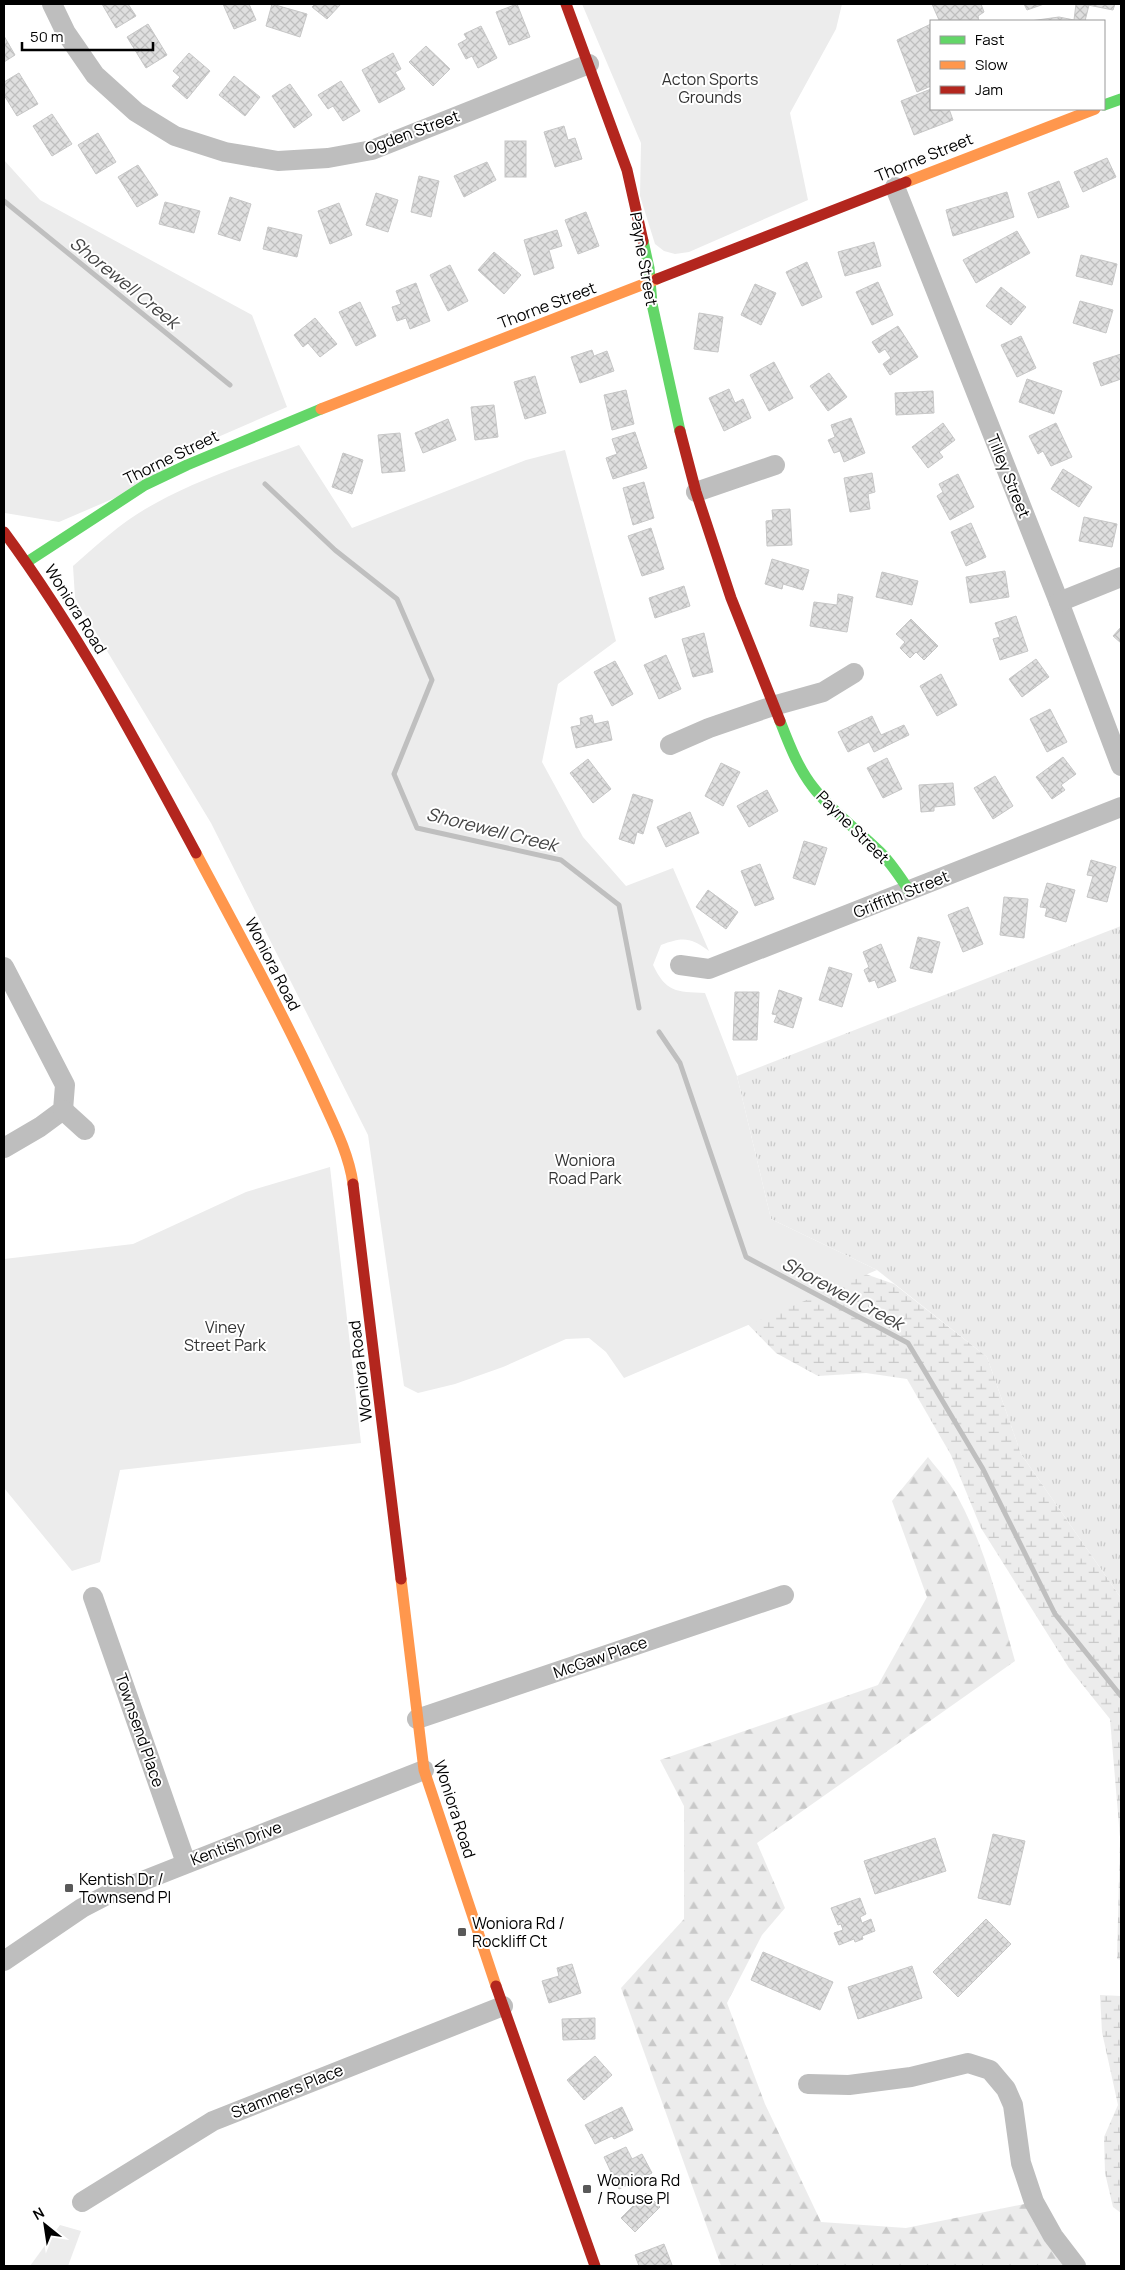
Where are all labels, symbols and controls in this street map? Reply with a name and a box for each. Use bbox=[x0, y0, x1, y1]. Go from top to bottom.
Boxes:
scale bar bbox=[22, 20, 154, 52]
legend bbox=[930, 20, 1105, 110]
text: 50 m bbox=[30, 26, 64, 47]
text: Fast bbox=[975, 29, 1004, 50]
text: Slow bbox=[975, 54, 1008, 75]
park label: Acton Sports Grounds bbox=[662, 68, 758, 108]
text: Jam bbox=[975, 79, 1003, 100]
street label: Ogden Street bbox=[362, 105, 462, 159]
street label: Thorne Street bbox=[872, 127, 976, 187]
street label: Payne Street bbox=[625, 210, 663, 308]
water label: Shorewell Creek bbox=[65, 230, 187, 335]
street label: Thorne Street bbox=[495, 276, 599, 334]
street label: Thorne Street bbox=[120, 424, 222, 490]
street label: Tilley Street bbox=[982, 431, 1036, 521]
street label: Woniora Road bbox=[40, 560, 112, 658]
street label: Payne Street bbox=[812, 786, 894, 868]
water label: Shorewell Creek bbox=[424, 801, 563, 858]
street label: Griffith Street bbox=[850, 865, 952, 923]
street label: Woniora Road bbox=[240, 914, 306, 1014]
park label: Woniora Road Park bbox=[548, 1149, 623, 1189]
water label: Shorewell Creek bbox=[778, 1251, 911, 1336]
park label: Viney Street Park bbox=[184, 1316, 267, 1356]
street label: Woniora Road bbox=[343, 1319, 377, 1423]
street label: McGaw Place bbox=[550, 1631, 650, 1683]
street label: Townsend Place bbox=[110, 1670, 170, 1790]
street label: Woniora Road bbox=[429, 1757, 481, 1861]
street label: Kentish Drive bbox=[187, 1816, 285, 1870]
place label: Kentish Dr / Townsend Pl bbox=[79, 1868, 171, 1908]
marker: Kentish Dr / Townsend Pl bbox=[63, 1882, 75, 1894]
place label: Woniora Rd / Rockliff Ct bbox=[472, 1912, 565, 1952]
marker: Woniora Rd / Rockliff Ct bbox=[456, 1926, 468, 1938]
street label: Stammers Place bbox=[228, 2059, 346, 2123]
place label: Woniora Rd / Rouse Pl bbox=[597, 2169, 680, 2209]
marker: Woniora Rd / Rouse Pl bbox=[581, 2183, 593, 2195]
north arrow bbox=[20, 2200, 70, 2250]
text: N bbox=[29, 2203, 47, 2224]

